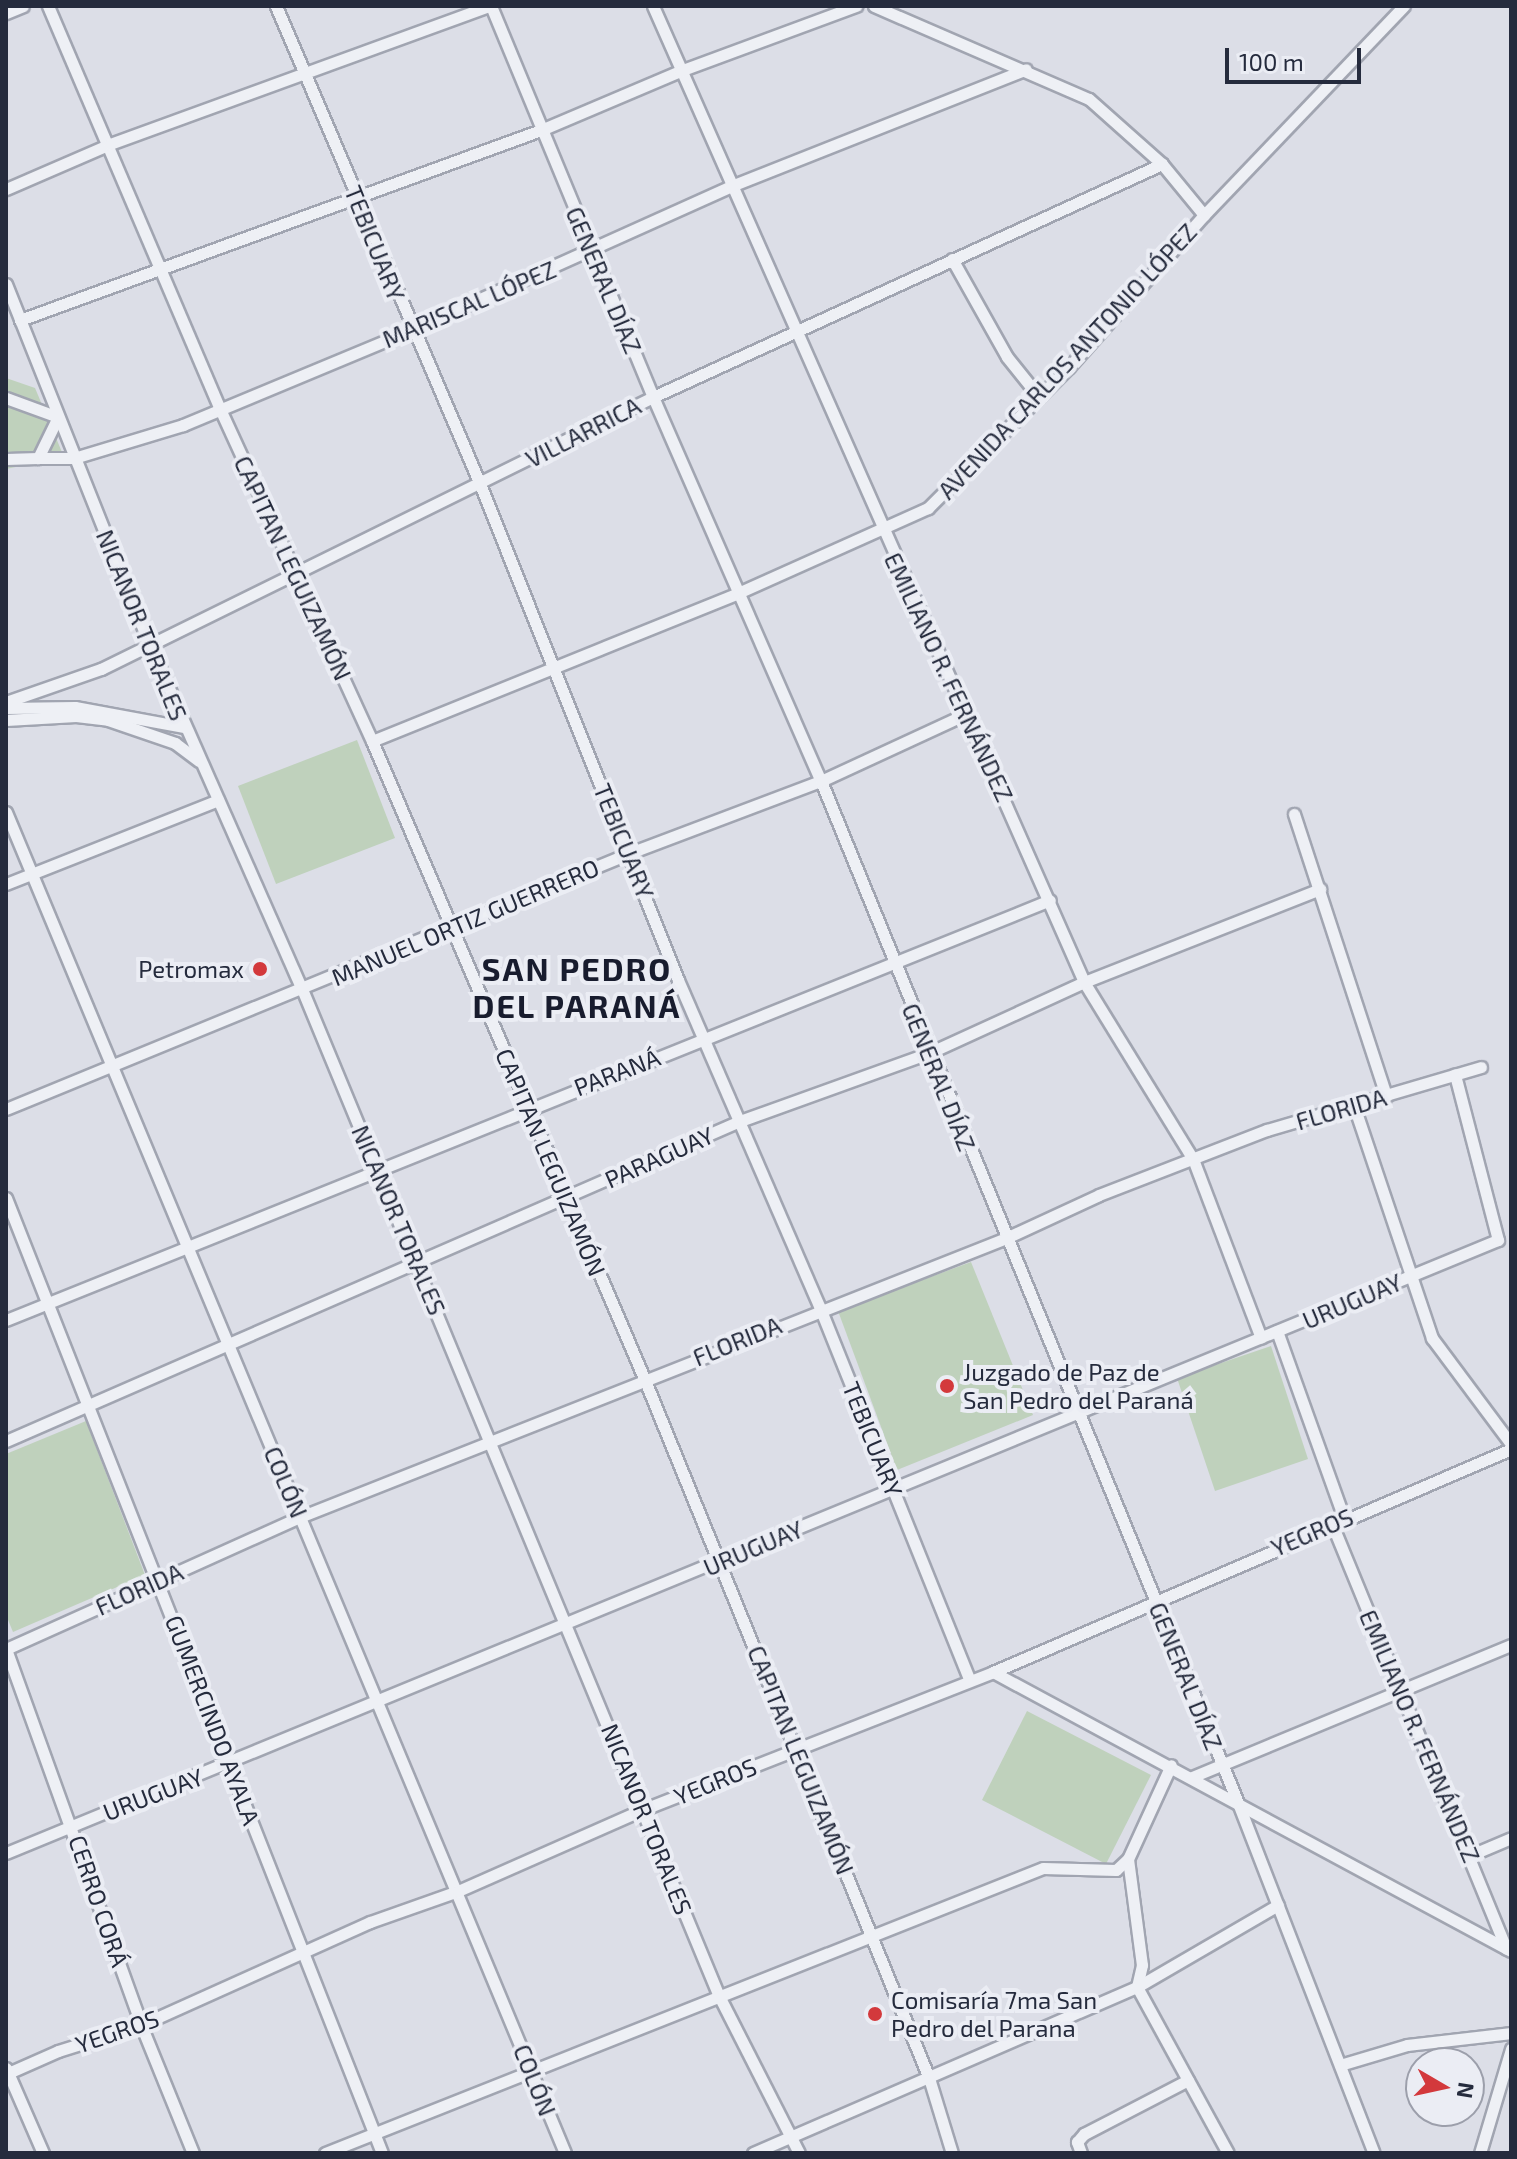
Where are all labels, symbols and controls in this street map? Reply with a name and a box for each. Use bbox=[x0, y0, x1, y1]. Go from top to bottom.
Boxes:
scale bar bbox=[1229, 32, 1365, 82]
text: 100 m bbox=[1239, 47, 1304, 76]
street label: TEBICUARY bbox=[339, 181, 411, 305]
street label: GENERAL DÍAZ bbox=[560, 202, 648, 358]
street label: AVENIDA CARLOS ANTONIO LÓPEZ bbox=[931, 217, 1203, 505]
street label: MARISCAL LÓPEZ bbox=[378, 254, 560, 354]
street label: VILLARRICA bbox=[521, 391, 645, 473]
street label: CAPITAN LEGUIZAMÓN bbox=[228, 451, 358, 685]
street label: NICANOR TORALES bbox=[91, 525, 193, 725]
street label: EMILIANO R. FERNÁNDEZ bbox=[879, 548, 1019, 806]
street label: TEBICUARY bbox=[588, 779, 660, 903]
street label: MANUEL ORTIZ GUERRERO bbox=[327, 852, 603, 992]
district label: SAN PEDRO DEL PARANÁ bbox=[472, 950, 682, 1025]
place label: Petromax bbox=[138, 955, 244, 983]
marker: Petromax bbox=[251, 960, 269, 978]
street label: GENERAL DÍAZ bbox=[896, 999, 982, 1155]
street label: PARANÁ bbox=[570, 1042, 664, 1102]
street label: CAPITAN LEGUIZAMÓN bbox=[490, 1044, 612, 1280]
street label: FLORIDA bbox=[1292, 1082, 1390, 1136]
street label: PARAGUAY bbox=[600, 1120, 718, 1194]
street label: NICANOR TORALES bbox=[346, 1121, 452, 1319]
street label: URUGUAY bbox=[1298, 1267, 1406, 1335]
street label: FLORIDA bbox=[689, 1310, 785, 1372]
place label: Juzgado de Paz de San Pedro del Paraná bbox=[963, 1358, 1194, 1414]
street label: TEBICUARY bbox=[837, 1377, 909, 1501]
marker: Juzgado de Paz de San Pedro del Paraná bbox=[938, 1377, 956, 1395]
street label: COLÓN bbox=[258, 1442, 314, 1522]
street label: YEGROS bbox=[1267, 1502, 1357, 1562]
street label: URUGUAY bbox=[699, 1514, 807, 1582]
street label: FLORIDA bbox=[91, 1557, 187, 1621]
street label: GENERAL DÍAZ bbox=[1143, 1598, 1229, 1754]
street label: EMILIANO R. FERNÁNDEZ bbox=[1354, 1606, 1486, 1866]
street label: GUMERCINDO AYALA bbox=[160, 1611, 266, 1829]
street label: CAPITAN LEGUIZAMÓN bbox=[742, 1641, 860, 1879]
street label: NICANOR TORALES bbox=[596, 1719, 698, 1919]
street label: YEGROS bbox=[670, 1751, 760, 1811]
street label: URUGUAY bbox=[99, 1762, 207, 1826]
street label: CERRO CORÁ bbox=[63, 1831, 135, 1971]
place label: Comisaría 7ma San Pedro del Parana bbox=[891, 1986, 1097, 2042]
street label: YEGROS bbox=[72, 2003, 162, 2059]
marker: Comisaría 7ma San Pedro del Parana bbox=[866, 2005, 884, 2023]
street label: COLÓN bbox=[508, 2040, 562, 2120]
north arrow bbox=[1405, 2047, 1485, 2127]
text: N bbox=[1453, 2081, 1481, 2100]

